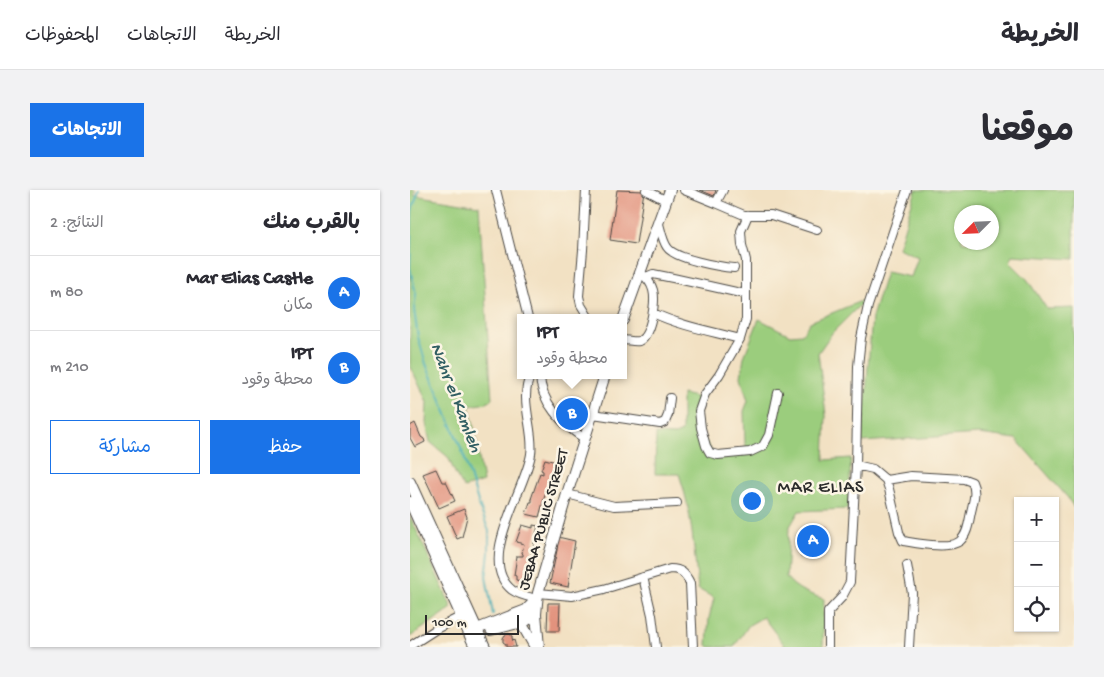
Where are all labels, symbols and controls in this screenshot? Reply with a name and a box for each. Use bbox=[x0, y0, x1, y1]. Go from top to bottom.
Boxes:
text: الخريطة bbox=[1001, 22, 1079, 51]
text: المحفوظات bbox=[25, 26, 99, 47]
text: الاتجاهات bbox=[127, 26, 197, 47]
text: الخريطة bbox=[225, 26, 281, 47]
button: الاتجاهات bbox=[30, 103, 144, 157]
text: موقعنا bbox=[981, 113, 1074, 154]
north arrow bbox=[954, 205, 999, 250]
text: بالقرب منك bbox=[263, 212, 360, 237]
text: النتائج: 2 bbox=[50, 215, 104, 234]
text: Mar Elias Castle bbox=[186, 268, 313, 291]
text: 80 m bbox=[50, 284, 83, 303]
text: A bbox=[339, 284, 349, 303]
text: مكان bbox=[283, 297, 313, 316]
popup bbox=[517, 314, 627, 379]
text: IPT bbox=[536, 322, 559, 345]
water label: Nahr el Kamleh bbox=[425, 340, 486, 456]
text: IPT bbox=[291, 343, 313, 366]
text: محطة وقود bbox=[536, 351, 608, 370]
text: 210 m bbox=[50, 359, 89, 378]
text: B bbox=[340, 359, 348, 378]
text: محطة وقود bbox=[241, 372, 313, 391]
pin: B bbox=[556, 395, 588, 433]
button: مشاركة bbox=[50, 420, 200, 474]
button: حفظ bbox=[210, 420, 360, 474]
street label: JEBAA PUBLIC STREET bbox=[516, 447, 574, 593]
district label: MAR ELIAS bbox=[778, 478, 864, 499]
your location bbox=[739, 488, 765, 514]
map controls bbox=[1014, 497, 1059, 632]
button: + bbox=[1014, 497, 1059, 542]
pin: A bbox=[797, 522, 829, 560]
button: − bbox=[1014, 542, 1059, 587]
button: locate bbox=[1014, 587, 1059, 632]
scale bar bbox=[425, 612, 519, 635]
text: 100 m bbox=[432, 615, 467, 632]

